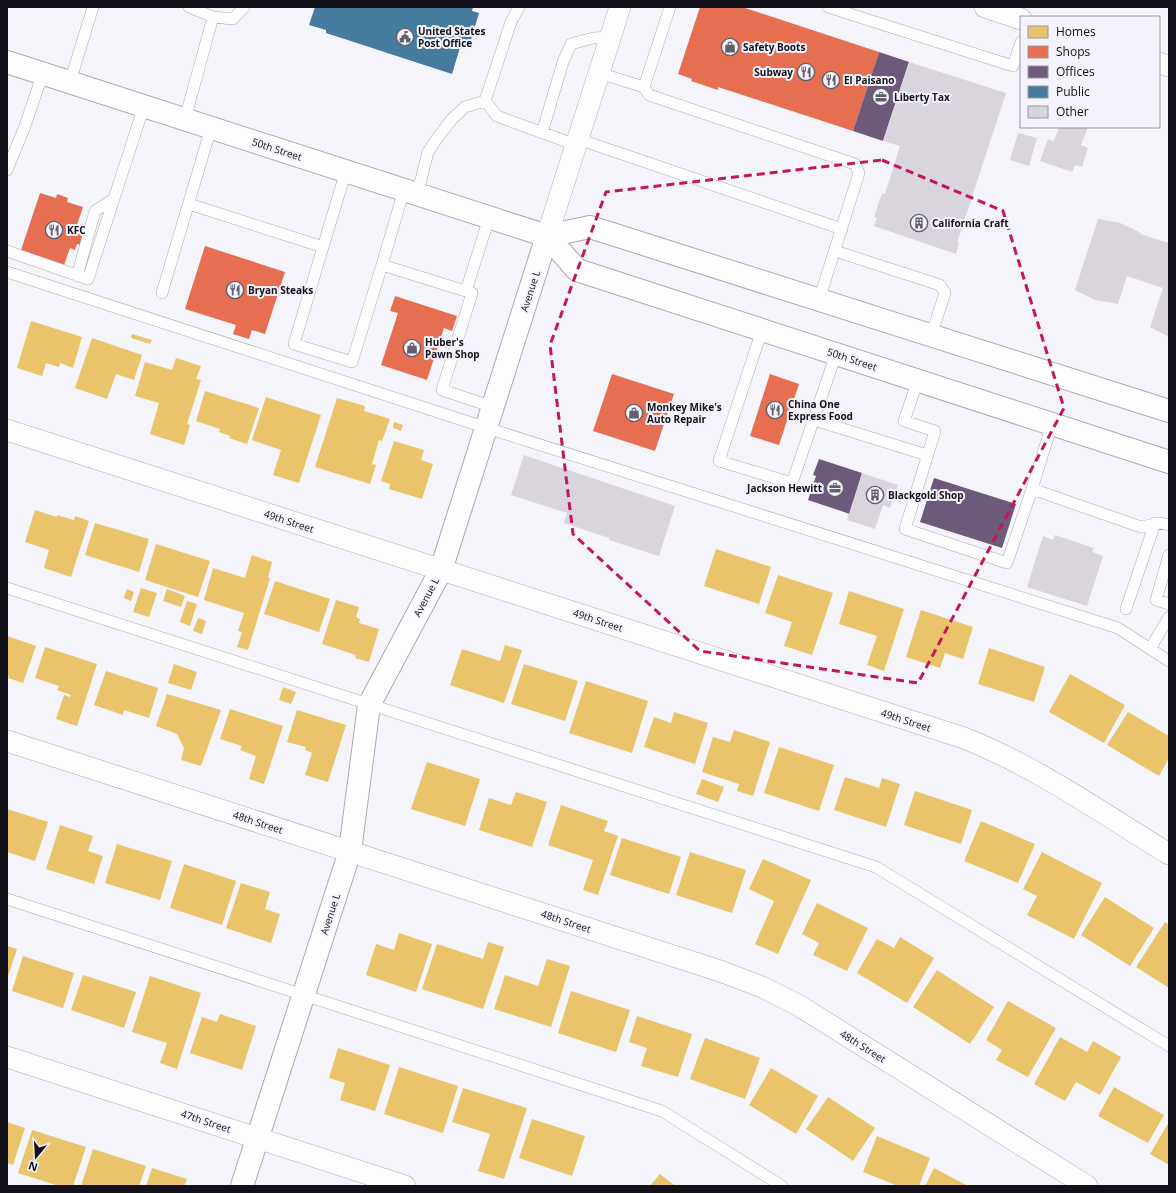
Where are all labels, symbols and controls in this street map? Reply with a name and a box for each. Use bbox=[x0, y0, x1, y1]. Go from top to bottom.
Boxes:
legend bbox=[1020, 16, 1160, 128]
text: Homes bbox=[1056, 23, 1096, 40]
place label: United States Post Office bbox=[418, 24, 485, 50]
public building icon: United States Post Office bbox=[395, 27, 415, 47]
shop icon: Safety Boots bbox=[720, 37, 740, 57]
place label: Safety Boots bbox=[743, 40, 805, 54]
text: Shops bbox=[1056, 43, 1091, 60]
restaurant icon: Subway bbox=[796, 62, 816, 82]
text: Offices bbox=[1056, 63, 1095, 80]
place label: Subway bbox=[754, 65, 793, 79]
restaurant icon: El Paisano bbox=[821, 70, 841, 90]
place label: El Paisano bbox=[844, 73, 894, 87]
text: Public bbox=[1056, 83, 1090, 100]
office icon: Liberty Tax bbox=[871, 87, 891, 107]
place label: Liberty Tax bbox=[894, 90, 950, 104]
text: Other bbox=[1056, 103, 1089, 120]
street label: 50th Street bbox=[250, 134, 304, 164]
building icon: California Craft bbox=[909, 213, 929, 233]
place label: California Craft bbox=[932, 216, 1009, 230]
restaurant icon: KFC bbox=[44, 220, 64, 240]
place label: KFC bbox=[67, 223, 86, 237]
street label: Avenue L bbox=[517, 269, 543, 313]
restaurant icon: Bryan Steaks bbox=[225, 280, 245, 300]
place label: Bryan Steaks bbox=[248, 283, 313, 297]
place label: Huber's Pawn Shop bbox=[425, 335, 480, 361]
shop icon: Huber's Pawn Shop bbox=[402, 338, 422, 358]
street label: 50th Street bbox=[825, 344, 879, 374]
place label: China One Express Food bbox=[788, 397, 853, 423]
place label: Monkey Mike's Auto Repair bbox=[647, 400, 722, 426]
restaurant icon: China One Express Food bbox=[765, 400, 785, 420]
shop icon: Monkey Mike's Auto Repair bbox=[624, 403, 644, 423]
office icon: Jackson Hewitt bbox=[825, 478, 845, 498]
place label: Jackson Hewitt bbox=[746, 481, 823, 495]
building icon: Blackgold Shop bbox=[865, 485, 885, 505]
place label: Blackgold Shop bbox=[888, 488, 964, 502]
street label: 49th Street bbox=[262, 506, 316, 536]
street label: Avenue L bbox=[410, 575, 442, 619]
street label: 49th Street bbox=[571, 605, 625, 635]
street label: 49th Street bbox=[879, 705, 933, 735]
street label: 48th Street bbox=[231, 807, 285, 837]
street label: Avenue L bbox=[317, 892, 343, 936]
street label: 48th Street bbox=[539, 906, 593, 936]
street label: 48th Street bbox=[837, 1026, 889, 1066]
street label: 47th Street bbox=[179, 1106, 233, 1136]
north arrow bbox=[16, 1137, 56, 1177]
text: N bbox=[26, 1158, 39, 1176]

